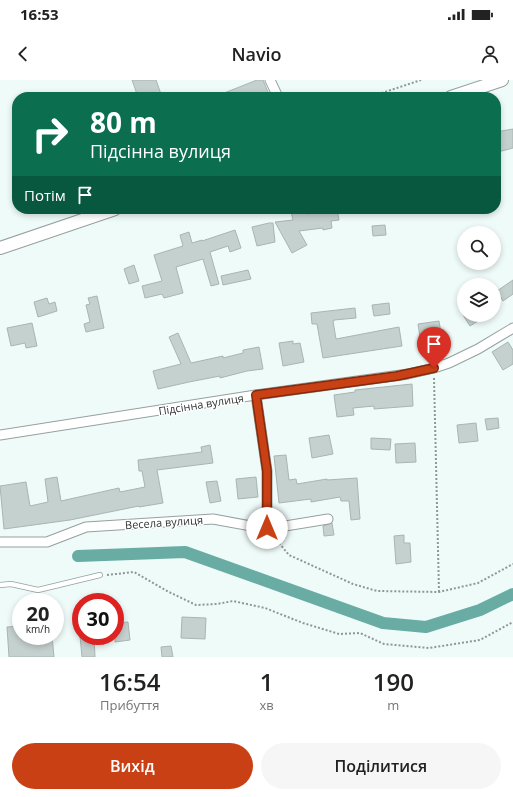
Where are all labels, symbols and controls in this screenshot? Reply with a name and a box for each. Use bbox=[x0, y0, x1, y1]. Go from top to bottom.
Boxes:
text: 16:53 bbox=[20, 4, 59, 24]
text: Navio bbox=[231, 42, 282, 66]
icon: back bbox=[12, 43, 34, 65]
icon: person bbox=[479, 43, 501, 65]
text: 80 m bbox=[90, 103, 157, 141]
icon: right bbox=[24, 108, 76, 160]
text: Підсінна вулиця bbox=[90, 139, 231, 163]
icon: arrive bbox=[74, 184, 96, 206]
text: Потім bbox=[24, 185, 66, 205]
map controls bbox=[457, 226, 501, 322]
button: search bbox=[457, 226, 501, 270]
button: layers bbox=[457, 278, 501, 322]
pin bbox=[417, 327, 451, 368]
icon: arrive bbox=[423, 333, 445, 355]
street label: Підсінна вулиця bbox=[157, 390, 245, 418]
position arrow bbox=[246, 507, 288, 549]
street label: Весела вулиця bbox=[125, 512, 203, 532]
speed limit sign: 30 bbox=[72, 593, 124, 645]
text: 20 bbox=[27, 600, 49, 627]
text: km/h bbox=[26, 622, 50, 636]
text: 16:54 bbox=[99, 665, 160, 698]
text: 1 bbox=[260, 665, 274, 698]
text: 190 bbox=[373, 665, 414, 698]
text: Прибуття bbox=[100, 696, 159, 714]
text: хв bbox=[260, 696, 274, 714]
text: m bbox=[387, 696, 399, 714]
button: Вихід bbox=[12, 743, 253, 789]
button: Поділитися bbox=[261, 743, 501, 789]

